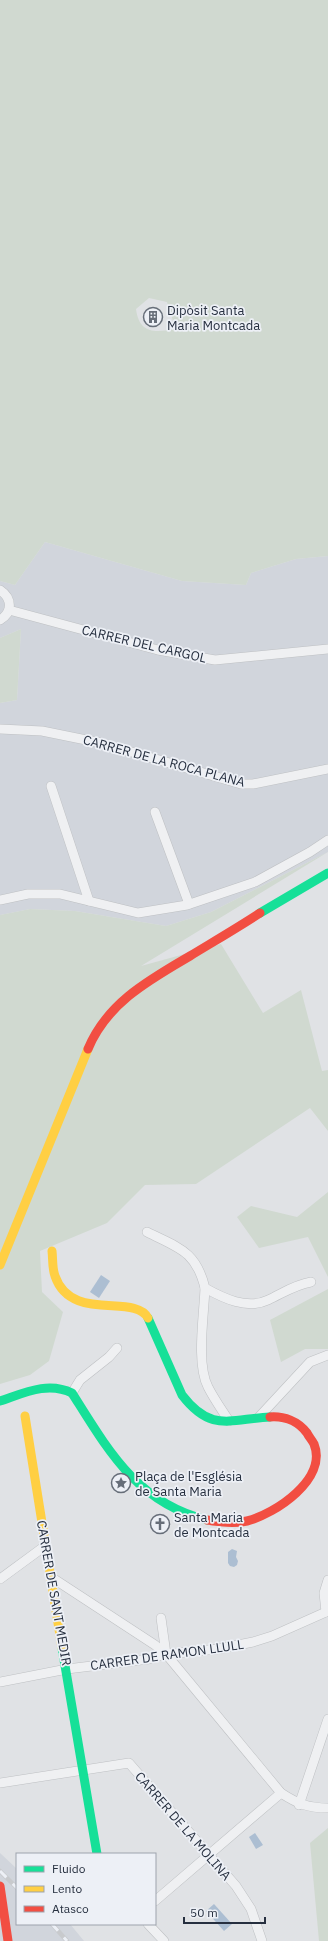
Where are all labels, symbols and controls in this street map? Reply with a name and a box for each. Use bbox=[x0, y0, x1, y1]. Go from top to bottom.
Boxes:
place label: Dipòsit Santa Maria Montcada bbox=[167, 302, 260, 334]
building icon: Dipòsit Santa Maria Montcada bbox=[142, 306, 164, 328]
street label: CARRER DEL CARGOL bbox=[80, 621, 208, 667]
street label: CARRER DE LA ROCA PLANA bbox=[81, 731, 247, 791]
place label: Plaça de l'Església de Santa Maria bbox=[135, 1468, 242, 1500]
place icon: Plaça de l'Església de Santa Maria bbox=[110, 1472, 132, 1494]
place label: Santa Maria de Montcada bbox=[174, 1509, 249, 1541]
church icon: Santa Maria de Montcada bbox=[149, 1513, 171, 1535]
street label: CARRER DE SANT MEDIR bbox=[33, 1519, 75, 1667]
street label: CARRER DE RAMON LLULL bbox=[89, 1636, 245, 1674]
street label: CARRER DE LA MOLINA bbox=[131, 1768, 235, 1884]
legend bbox=[16, 1853, 156, 1925]
text: Fluido bbox=[52, 1861, 86, 1876]
text: Lento bbox=[52, 1881, 82, 1896]
scale bar bbox=[184, 1899, 265, 1925]
text: Atasco bbox=[52, 1901, 89, 1916]
text: 50 m bbox=[190, 1905, 218, 1920]

